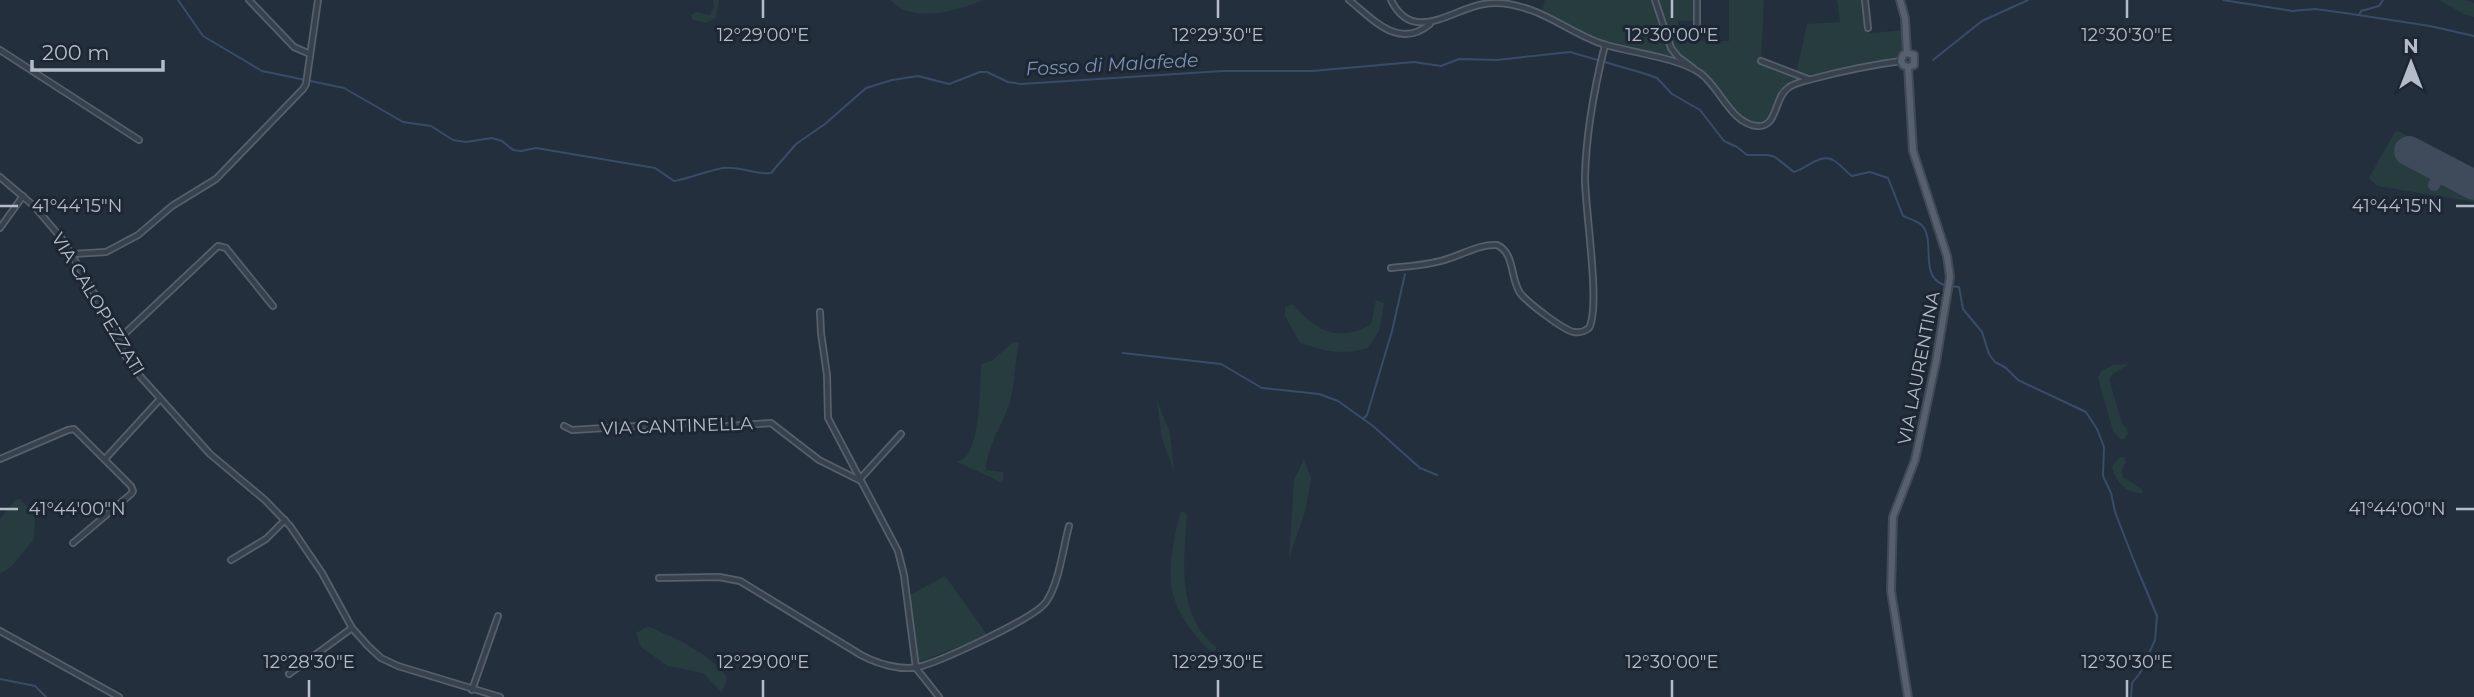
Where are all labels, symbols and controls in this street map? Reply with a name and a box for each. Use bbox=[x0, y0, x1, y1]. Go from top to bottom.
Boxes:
text: 12°29'00"E bbox=[717, 24, 809, 46]
text: 12°29'30"E bbox=[1172, 24, 1264, 46]
text: 12°30'00"E bbox=[1625, 24, 1719, 46]
text: 12°30'30"E bbox=[2081, 24, 2173, 46]
scale bar bbox=[32, 28, 163, 72]
north arrow bbox=[2376, 28, 2446, 98]
text: N bbox=[2403, 35, 2419, 58]
text: 200 m bbox=[42, 40, 109, 65]
water label: Fosso di Malafede bbox=[1025, 48, 1199, 81]
text: 41°44'15"N bbox=[32, 195, 122, 217]
text: 41°44'15"N bbox=[2352, 195, 2442, 217]
street label: VIA CALOPEZZATI bbox=[47, 229, 149, 379]
street label: VIA LAURENTINA bbox=[1893, 289, 1945, 447]
street label: VIA CANTINELLA bbox=[601, 412, 753, 440]
text: 41°44'00"N bbox=[28, 498, 126, 520]
text: 41°44'00"N bbox=[2348, 498, 2446, 520]
text: 12°28'30"E bbox=[263, 651, 355, 673]
text: 12°29'00"E bbox=[717, 651, 809, 673]
text: 12°29'30"E bbox=[1172, 651, 1264, 673]
text: 12°30'00"E bbox=[1625, 651, 1719, 673]
text: 12°30'30"E bbox=[2081, 651, 2173, 673]

